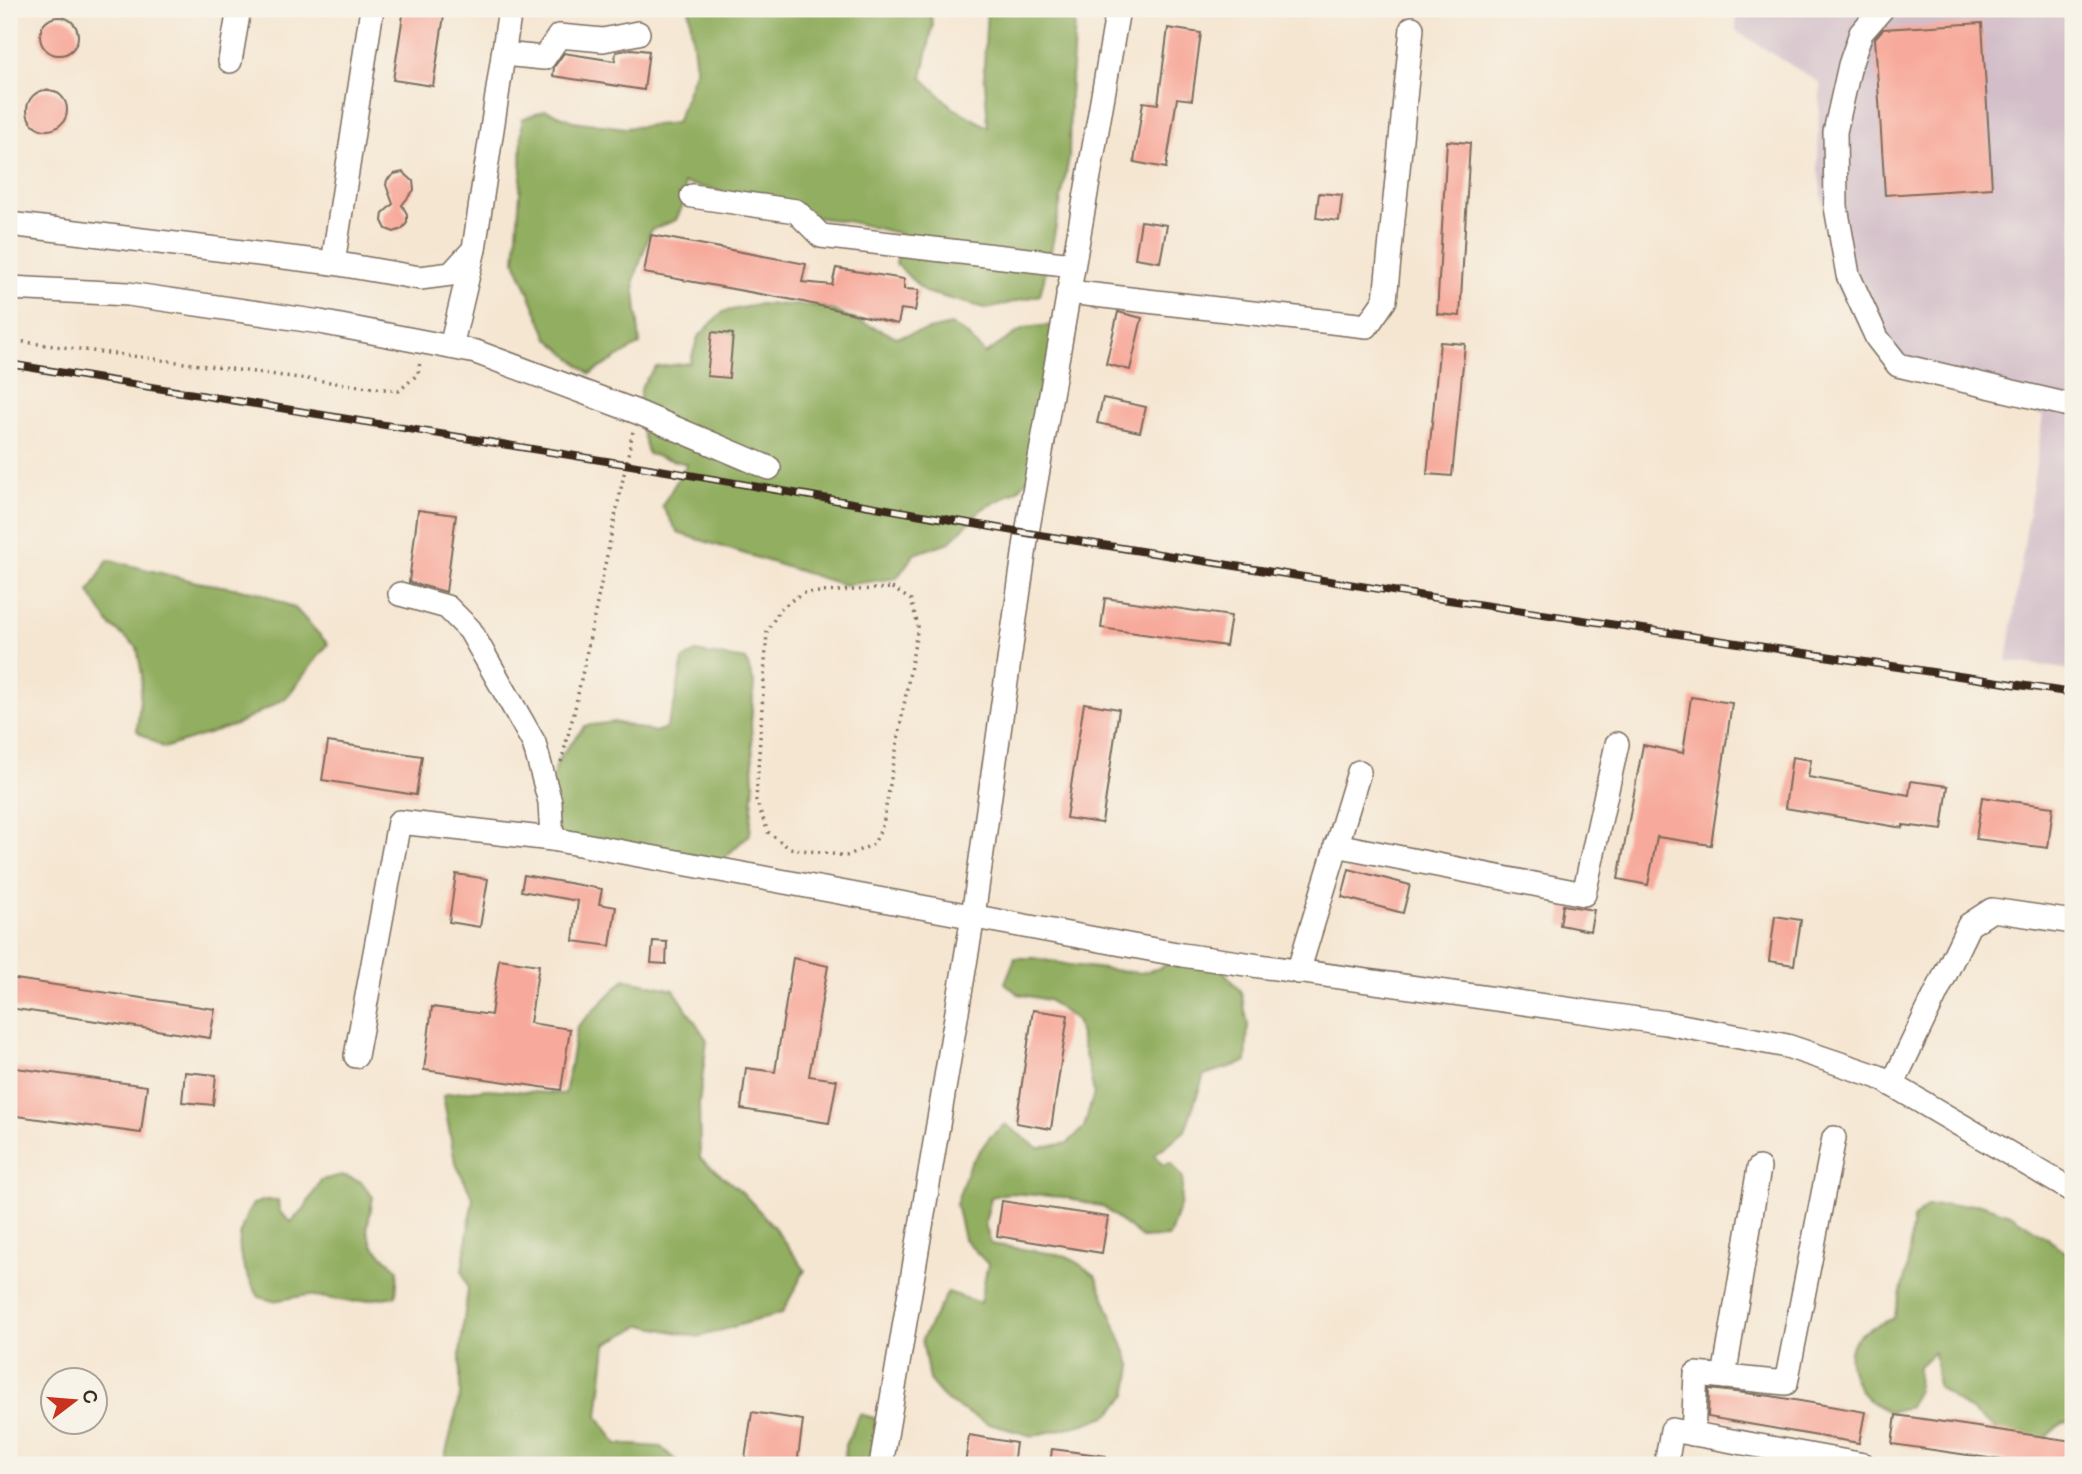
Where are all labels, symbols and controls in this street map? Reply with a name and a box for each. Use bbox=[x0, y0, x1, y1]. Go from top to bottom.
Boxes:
north arrow bbox=[38, 1366, 108, 1436]
text: С bbox=[76, 1387, 102, 1406]

